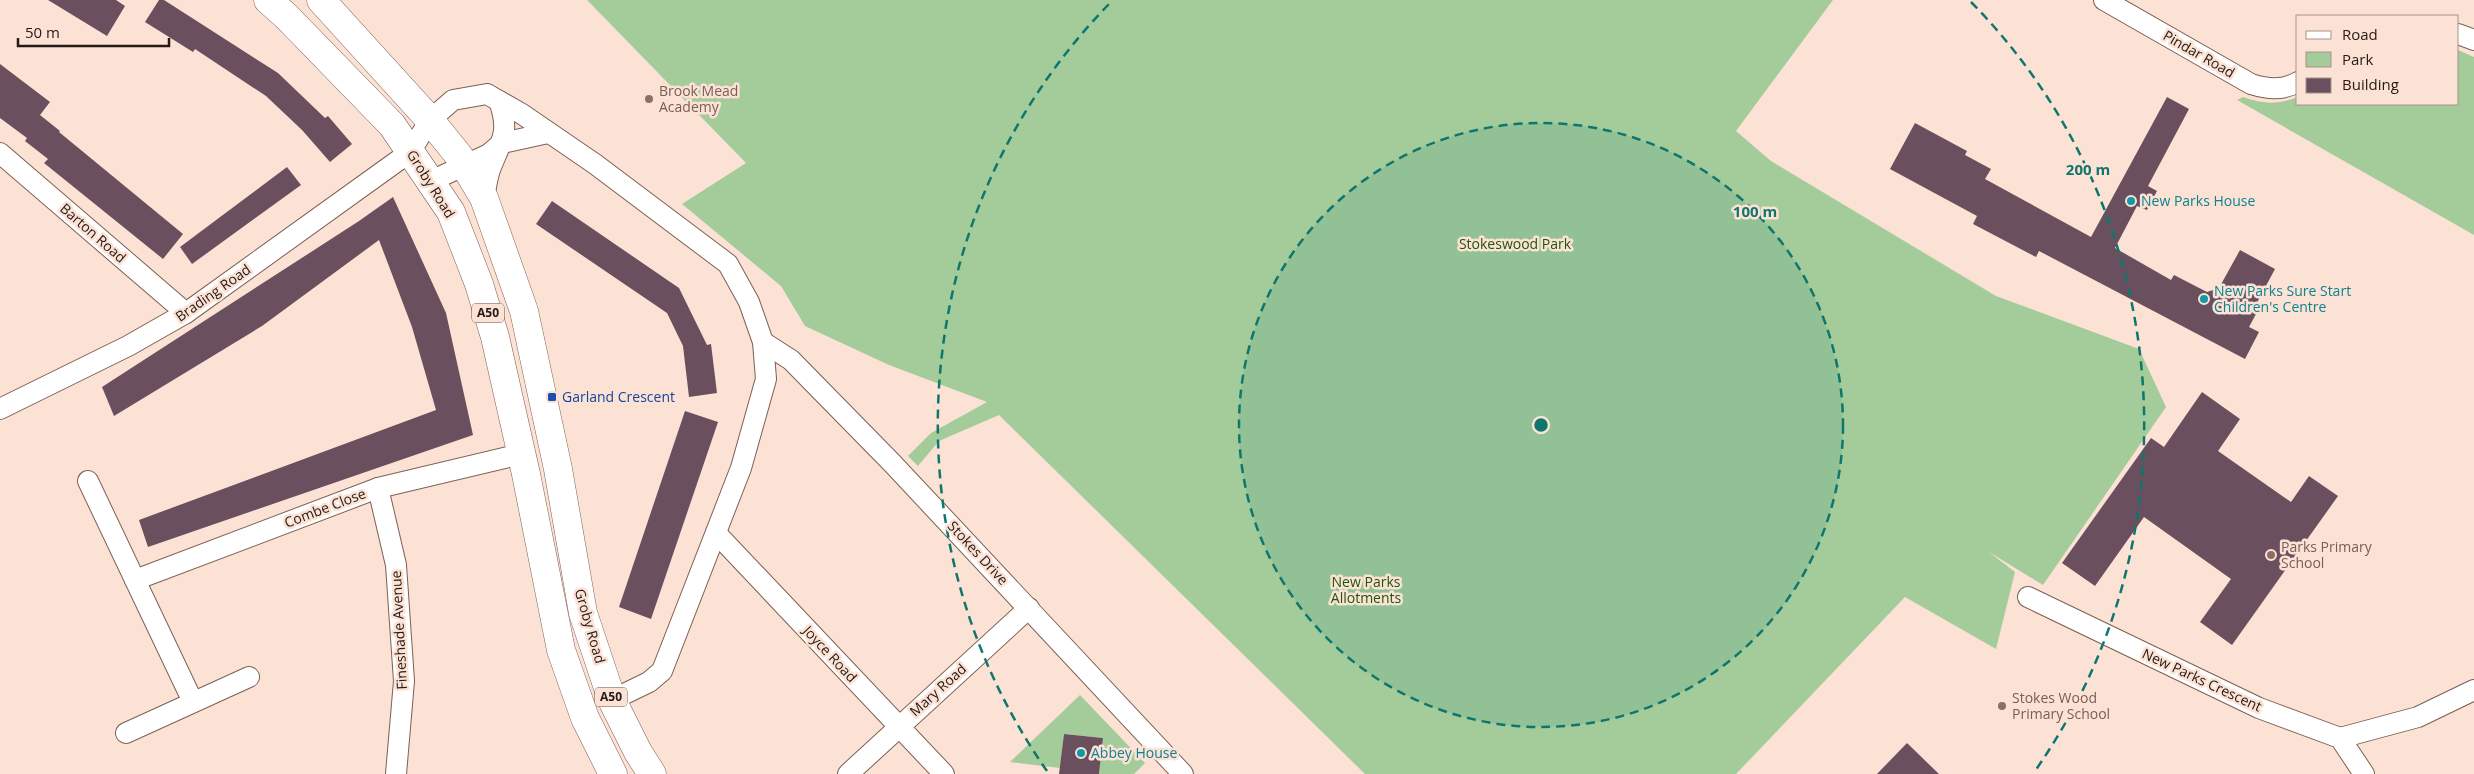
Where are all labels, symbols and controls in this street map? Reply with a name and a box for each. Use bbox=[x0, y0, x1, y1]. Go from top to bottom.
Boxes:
scale bar bbox=[18, 15, 169, 47]
legend bbox=[2296, 15, 2459, 105]
text: 50 m bbox=[25, 22, 60, 42]
text: Road bbox=[2342, 24, 2378, 44]
street label: Pindar Road bbox=[2160, 25, 2238, 82]
text: Park bbox=[2342, 49, 2373, 69]
text: Building bbox=[2342, 74, 2399, 94]
place label: Brook Mead Academy bbox=[659, 81, 738, 116]
marker: Brook Mead Academy bbox=[643, 93, 655, 105]
street label: Groby Road bbox=[403, 146, 460, 221]
text: 200 m bbox=[2066, 159, 2110, 179]
place label: New Parks House bbox=[2141, 191, 2255, 210]
marker: New Parks House bbox=[2125, 195, 2137, 207]
street label: Barton Road bbox=[56, 199, 130, 267]
text: 100 m bbox=[1733, 201, 1777, 221]
park label: Stokeswood Park bbox=[1459, 234, 1572, 253]
street label: Brading Road bbox=[171, 260, 254, 326]
place label: New Parks Sure Start Children's Centre bbox=[2214, 281, 2351, 316]
marker: New Parks Sure Start Children's Centre bbox=[2198, 293, 2210, 305]
road number: A50 bbox=[472, 304, 504, 322]
place label: Garland Crescent bbox=[562, 387, 675, 406]
marker: Garland Crescent bbox=[546, 391, 558, 403]
centre of rings bbox=[1532, 416, 1550, 434]
street label: Combe Close bbox=[281, 483, 368, 532]
street label: Stokes Drive bbox=[944, 517, 1013, 589]
place label: Parks Primary School bbox=[2281, 537, 2373, 572]
marker: Parks Primary School bbox=[2265, 549, 2277, 561]
street label: Fineshade Avenue bbox=[386, 570, 411, 690]
park label: New Parks Allotments bbox=[1331, 572, 1402, 607]
street label: Groby Road bbox=[571, 586, 610, 665]
street label: Joyce Road bbox=[798, 620, 861, 686]
street label: New Parks Crescent bbox=[2139, 644, 2265, 716]
street label: Mary Road bbox=[905, 659, 970, 720]
road number: A50 bbox=[595, 688, 627, 706]
place label: Stokes Wood Primary School bbox=[2012, 688, 2110, 723]
marker: Stokes Wood Primary School bbox=[1996, 700, 2008, 712]
place label: Abbey House bbox=[1091, 743, 1177, 762]
marker: Abbey House bbox=[1075, 747, 1087, 759]

